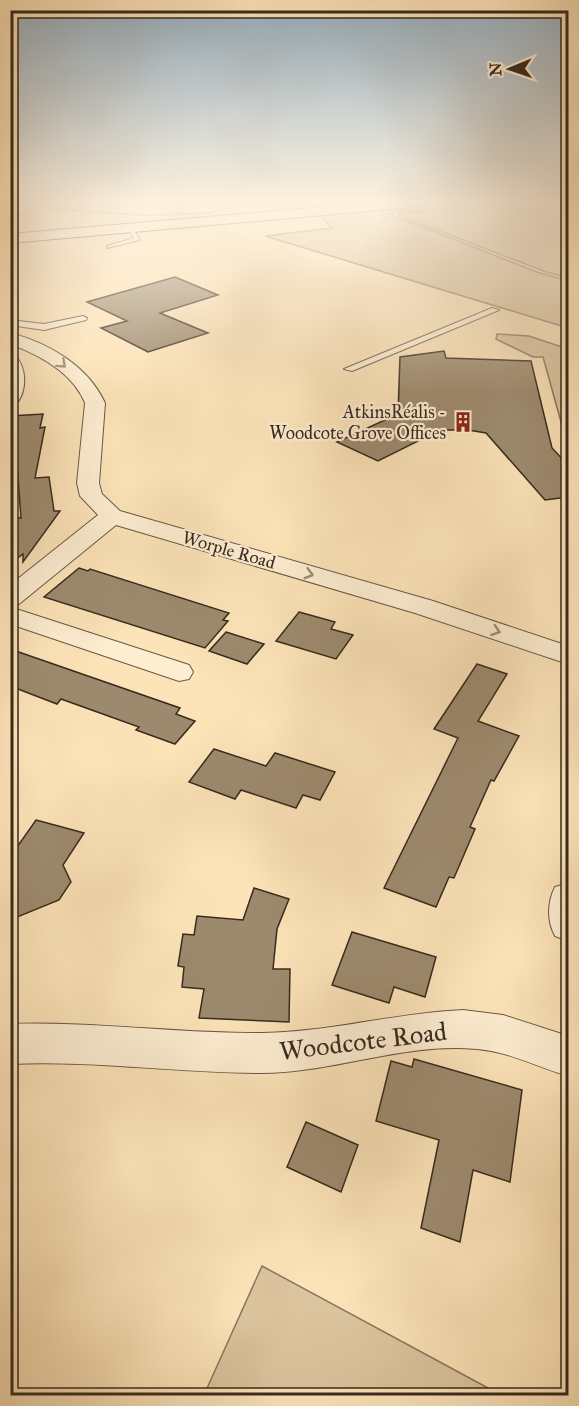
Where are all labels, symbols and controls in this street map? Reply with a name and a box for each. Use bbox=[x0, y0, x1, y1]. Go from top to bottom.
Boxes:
north arrow bbox=[480, 39, 540, 99]
text: N bbox=[486, 62, 505, 77]
one-way arrow bbox=[55, 357, 66, 368]
place label: AtkinsRéalis - Woodcote Grove Offices bbox=[269, 401, 446, 444]
building icon: AtkinsRéalis - Woodcote Grove Offices bbox=[451, 410, 475, 434]
street label: Worple Road bbox=[180, 526, 278, 574]
one-way arrow bbox=[303, 567, 314, 579]
one-way arrow bbox=[490, 624, 501, 636]
street label: Woodcote Road bbox=[277, 1015, 449, 1067]

